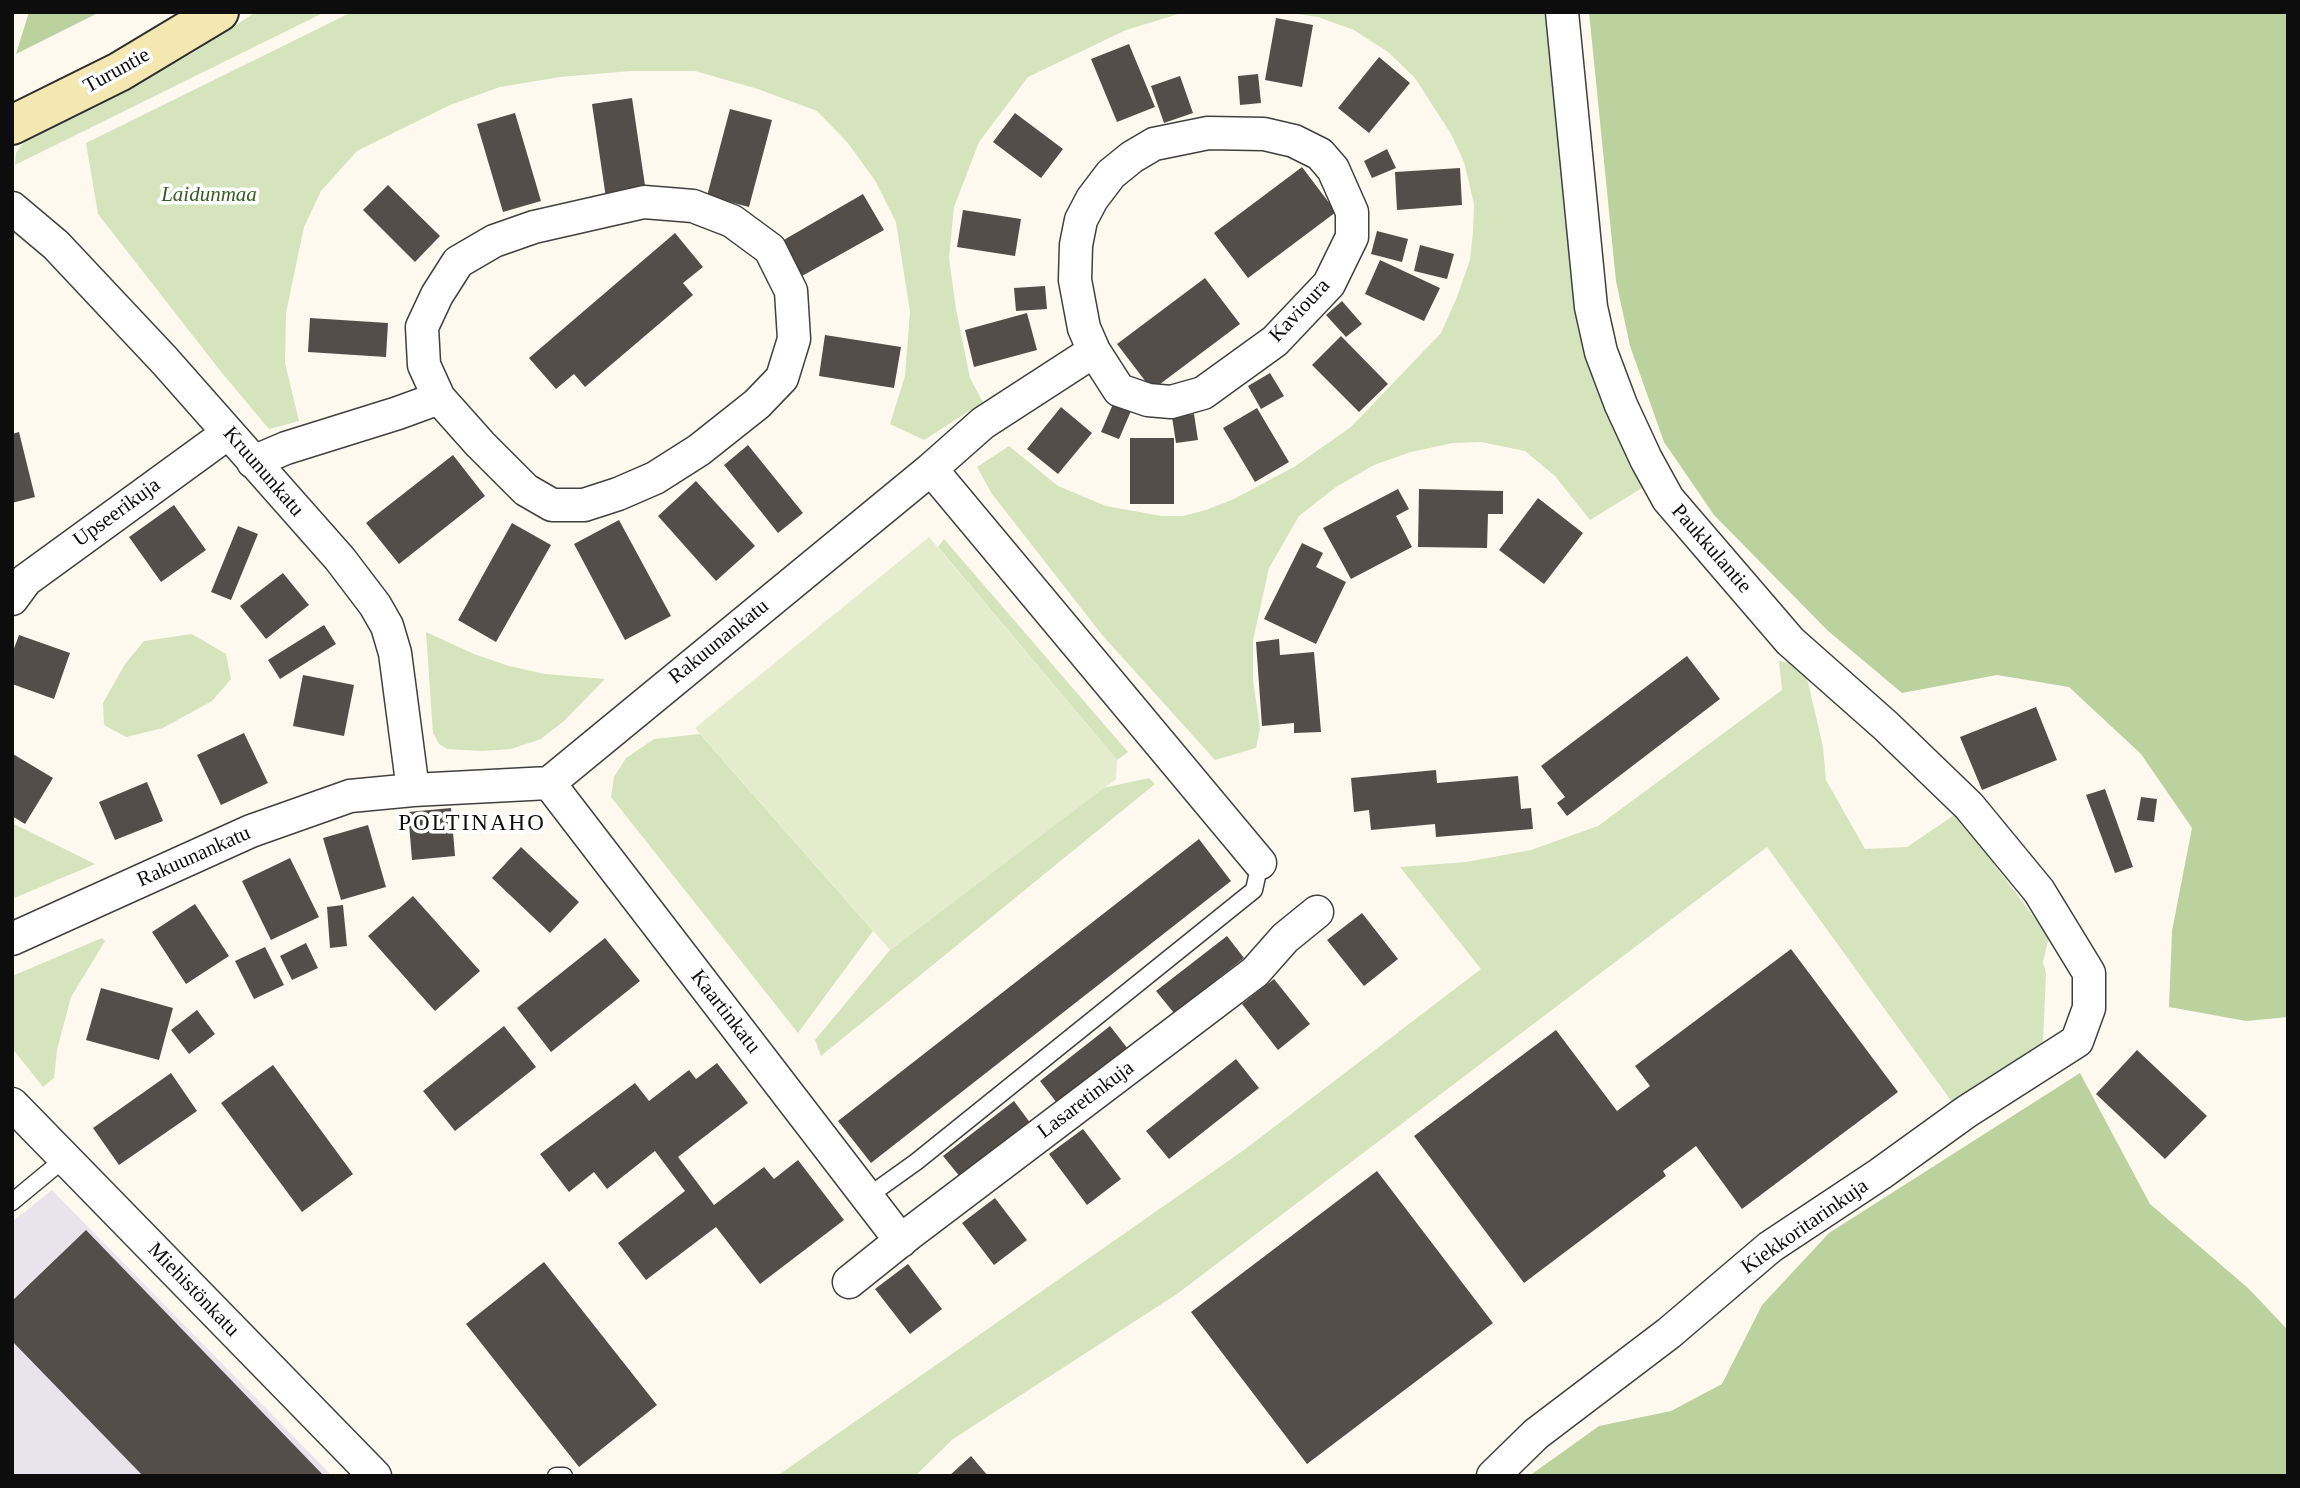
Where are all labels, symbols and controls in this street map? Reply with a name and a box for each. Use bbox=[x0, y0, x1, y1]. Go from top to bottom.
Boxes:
street label: Turuntie bbox=[80, 43, 154, 99]
park label: Laidunmaa bbox=[161, 182, 257, 208]
street label: Kavioura bbox=[1264, 274, 1336, 348]
street label: Kruununkatu bbox=[217, 422, 309, 522]
street label: Upseerikuja bbox=[69, 473, 165, 553]
street label: Paukkulantie bbox=[1666, 499, 1756, 599]
street label: Rakuunankatu bbox=[664, 594, 774, 690]
district label: POLTINAHO bbox=[399, 810, 545, 838]
street label: Rakuunankatu bbox=[133, 821, 255, 893]
street label: Kaartinkatu bbox=[685, 965, 765, 1059]
street label: Lasaretinkuja bbox=[1033, 1056, 1139, 1144]
street label: Kiekkoritarinkuja bbox=[1737, 1174, 1873, 1280]
street label: Miehistönkatu bbox=[142, 1238, 244, 1342]

